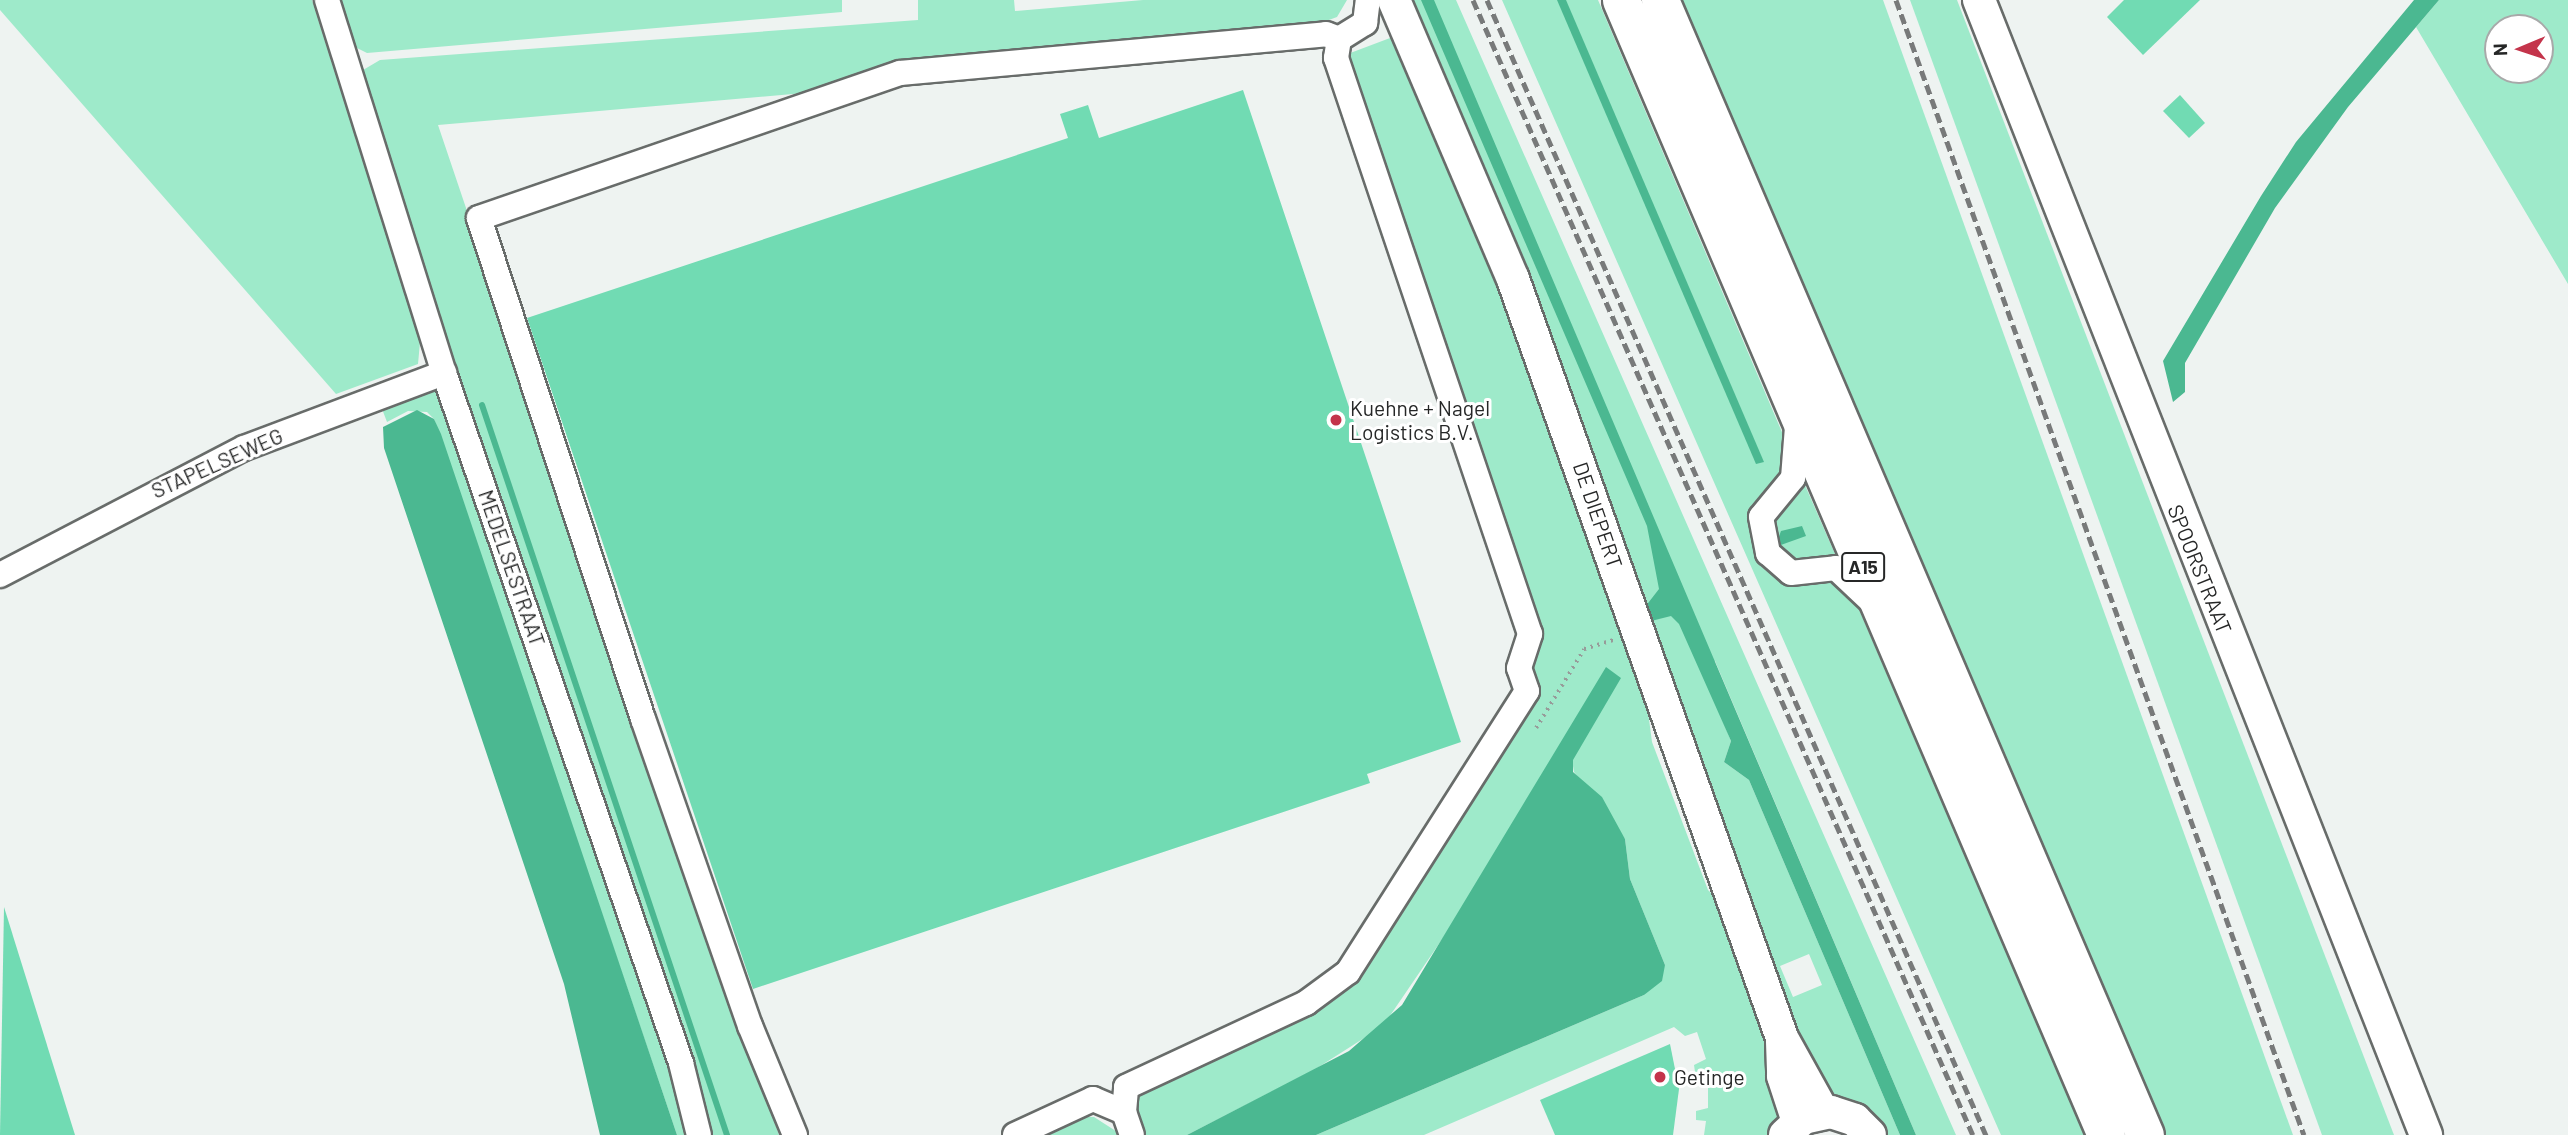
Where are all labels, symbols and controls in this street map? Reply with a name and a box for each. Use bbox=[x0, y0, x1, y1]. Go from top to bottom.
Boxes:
north arrow bbox=[2484, 14, 2554, 84]
text: N bbox=[2488, 43, 2511, 56]
place label: Kuehne + Nagel Logistics B.V. bbox=[1350, 395, 1490, 445]
marker: Kuehne + Nagel Logistics B.V. bbox=[1328, 412, 1344, 428]
street label: STAPELSEWEG bbox=[147, 423, 287, 503]
street label: DE DIEPERT bbox=[1568, 458, 1628, 572]
street label: MEDELSESTRAAT bbox=[473, 486, 551, 650]
street label: SPOORSTRAAT bbox=[2163, 501, 2237, 637]
road number: A15 bbox=[1840, 552, 1886, 582]
place label: Getinge bbox=[1674, 1064, 1745, 1090]
marker: Getinge bbox=[1652, 1069, 1668, 1085]

